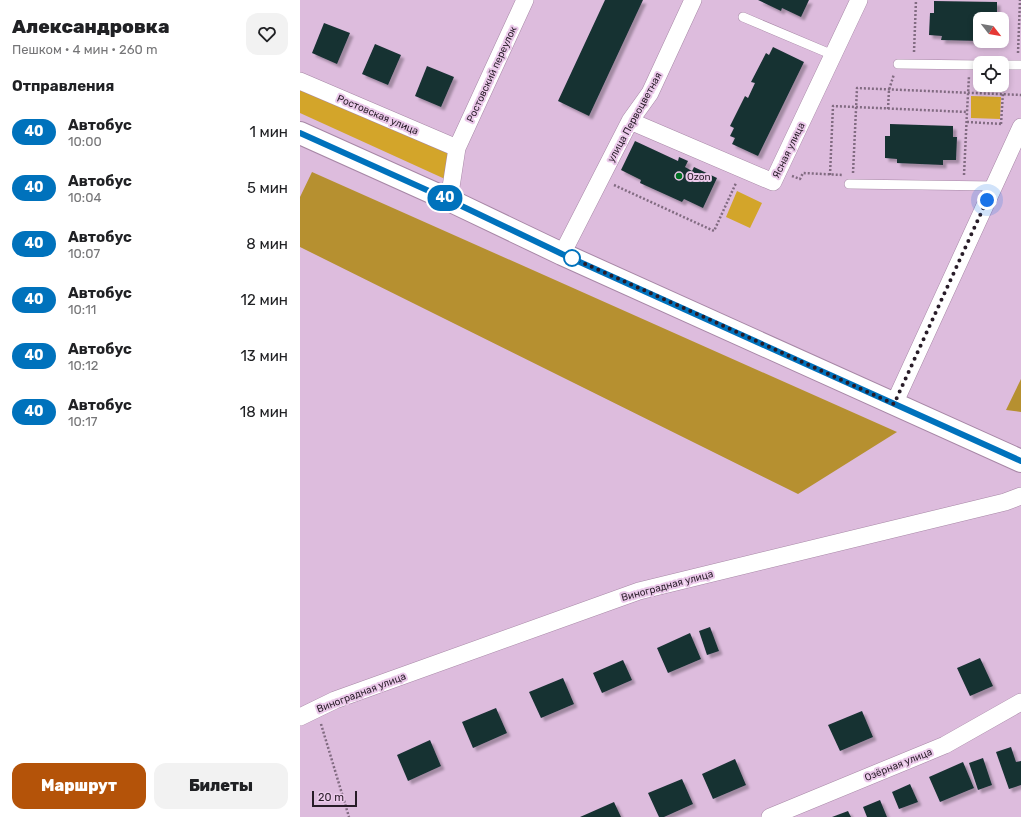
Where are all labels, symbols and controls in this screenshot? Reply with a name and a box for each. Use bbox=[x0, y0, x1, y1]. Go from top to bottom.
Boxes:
north arrow bbox=[973, 12, 1009, 48]
map controls bbox=[973, 12, 1009, 92]
button: heart bbox=[246, 13, 288, 55]
text: Александровка bbox=[12, 15, 169, 38]
street label: Ростовский переулок bbox=[464, 24, 520, 124]
text: Пешком · 4 мин · 260 m bbox=[12, 42, 158, 57]
button: locate bbox=[973, 56, 1009, 92]
street label: улица Первоцветная bbox=[605, 70, 665, 164]
text: Отправления bbox=[12, 77, 114, 95]
street label: Ростовская улица bbox=[335, 92, 420, 137]
text: Автобус bbox=[68, 116, 132, 134]
street label: Ясная улица bbox=[770, 121, 808, 180]
text: 40 bbox=[24, 123, 44, 140]
text: 1 мин bbox=[249, 123, 288, 141]
text: 10:00 bbox=[68, 134, 102, 149]
marker: Ozon bbox=[674, 171, 684, 181]
place label: Ozon bbox=[687, 171, 711, 183]
text: Автобус bbox=[68, 172, 132, 190]
text: 40 bbox=[24, 179, 44, 196]
text: 5 мин bbox=[247, 179, 288, 197]
line badge: 40 bbox=[427, 185, 463, 211]
text: 40 bbox=[435, 189, 455, 206]
text: 10:04 bbox=[68, 190, 101, 205]
your location bbox=[977, 190, 997, 210]
text: Автобус bbox=[68, 228, 132, 246]
text: 40 bbox=[24, 235, 44, 252]
text: 8 мин bbox=[246, 235, 288, 253]
text: 10:07 bbox=[68, 246, 100, 261]
unlabelled marker bbox=[563, 249, 581, 267]
text: Автобус bbox=[68, 284, 132, 302]
text: 40 bbox=[24, 291, 44, 308]
text: 12 мин bbox=[241, 291, 288, 309]
text: 10:11 bbox=[68, 302, 96, 317]
text: Автобус bbox=[68, 340, 132, 358]
text: 40 bbox=[24, 347, 44, 364]
text: 13 мин bbox=[240, 347, 288, 365]
text: 10:12 bbox=[68, 358, 98, 373]
text: Автобус bbox=[68, 396, 132, 414]
text: 40 bbox=[24, 403, 44, 420]
text: 18 мин bbox=[240, 403, 288, 421]
text: 10:17 bbox=[68, 414, 97, 429]
street label: Виноградная улица bbox=[620, 568, 715, 604]
street label: Виноградная улица bbox=[315, 670, 408, 715]
street label: Озёрная улица bbox=[863, 746, 934, 784]
button: Маршрут bbox=[12, 763, 146, 809]
button: Билеты bbox=[154, 763, 288, 809]
scale bar bbox=[312, 789, 357, 808]
text: 20 m bbox=[318, 791, 344, 804]

